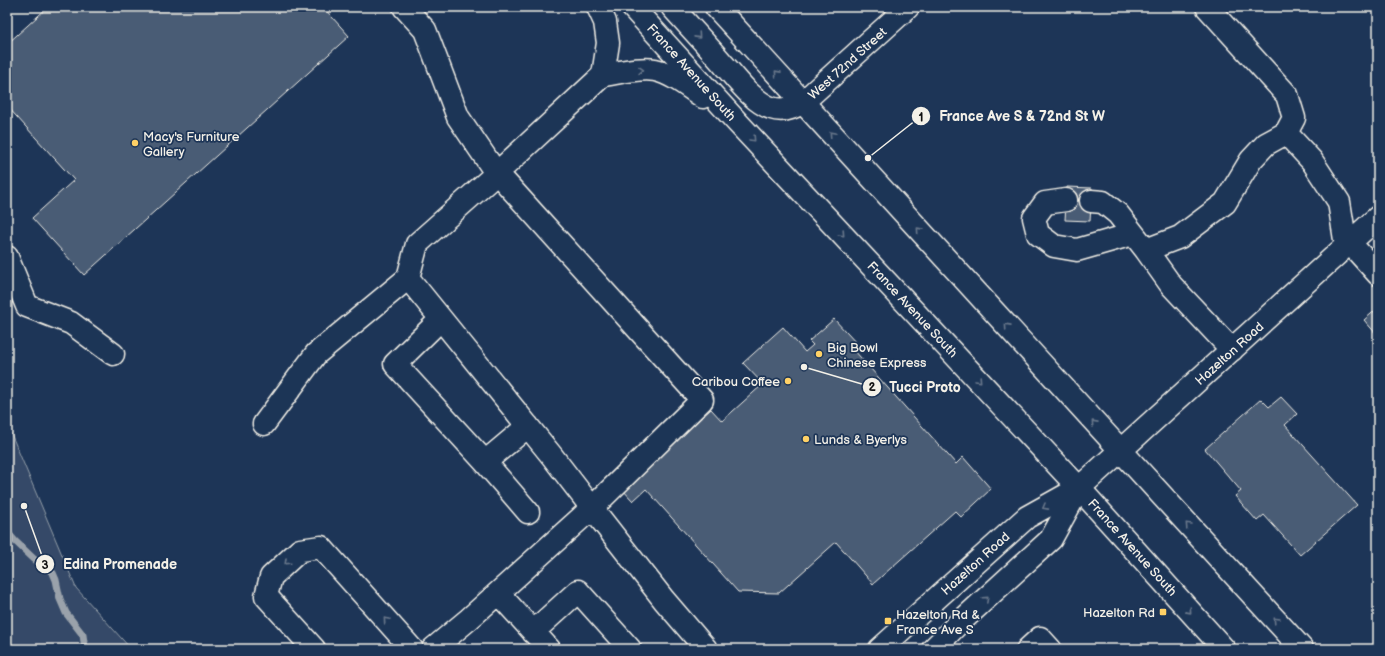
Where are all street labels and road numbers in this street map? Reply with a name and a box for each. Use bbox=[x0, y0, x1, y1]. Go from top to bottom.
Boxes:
street label: France Avenue South bbox=[643, 21, 739, 125]
street label: West 72nd Street bbox=[805, 24, 890, 103]
street label: France Avenue South bbox=[864, 258, 961, 361]
street label: Hazelton Road bbox=[1192, 319, 1267, 389]
street label: France Avenue South bbox=[1084, 496, 1180, 600]
street label: Hazelton Road bbox=[938, 529, 1013, 599]

